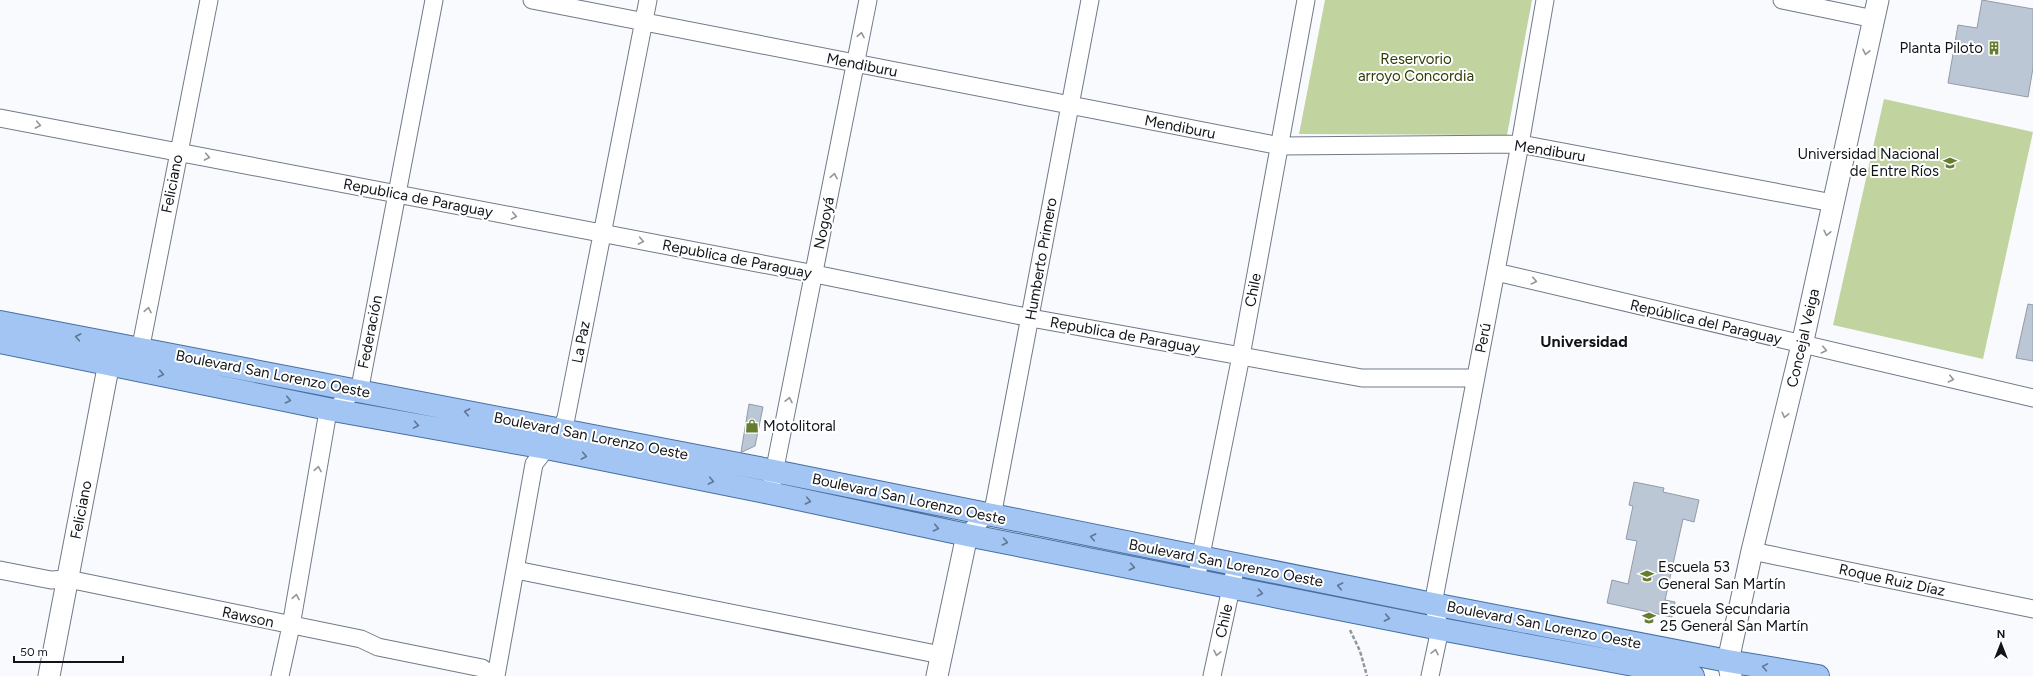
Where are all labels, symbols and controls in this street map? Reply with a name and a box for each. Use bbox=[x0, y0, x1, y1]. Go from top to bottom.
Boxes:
one-way arrow bbox=[856, 32, 865, 38]
place label: Planta Piloto bbox=[1900, 39, 1983, 57]
building icon: Planta Piloto bbox=[1986, 40, 2002, 56]
street label: Mendiburu bbox=[825, 49, 899, 81]
one-way arrow bbox=[1863, 49, 1871, 55]
park label: Reservorio arroyo Concordia bbox=[1358, 50, 1474, 85]
street label: Mendiburu bbox=[1143, 111, 1217, 143]
one-way arrow bbox=[35, 120, 41, 129]
street label: Mendiburu bbox=[1513, 136, 1587, 166]
place label: Universidad Nacional de Entre Ríos bbox=[1797, 145, 1939, 180]
one-way arrow bbox=[204, 152, 210, 160]
street label: Feliciano bbox=[158, 153, 187, 215]
school or university icon: Universidad Nacional de Entre Ríos bbox=[1942, 155, 1958, 171]
one-way arrow bbox=[829, 173, 837, 179]
street label: Republica de Paraguay bbox=[342, 175, 494, 221]
street label: Nogoyá bbox=[810, 195, 838, 251]
street label: Humberto Primero bbox=[1021, 196, 1061, 322]
one-way arrow bbox=[510, 212, 517, 220]
one-way arrow bbox=[1823, 230, 1831, 237]
one-way arrow bbox=[638, 236, 644, 244]
street label: Republica de Paraguay bbox=[661, 236, 813, 282]
street label: Chile bbox=[1241, 272, 1265, 308]
one-way arrow bbox=[1531, 277, 1537, 285]
street label: Concejal Veiga bbox=[1783, 287, 1823, 389]
street label: Federación bbox=[354, 294, 386, 370]
street label: República del Paraguay bbox=[1628, 296, 1784, 348]
one-way arrow bbox=[143, 307, 152, 314]
street label: Republica de Paraguay bbox=[1049, 313, 1202, 357]
street label: La Paz bbox=[568, 319, 594, 365]
street label: Perú bbox=[1471, 321, 1495, 355]
district label: Universidad bbox=[1540, 332, 1628, 351]
one-way arrow bbox=[75, 334, 81, 342]
street label: Boulevard San Lorenzo Oeste bbox=[174, 346, 372, 402]
one-way arrow bbox=[1821, 346, 1827, 354]
one-way arrow bbox=[158, 369, 164, 378]
one-way arrow bbox=[1947, 375, 1954, 383]
one-way arrow bbox=[285, 396, 292, 404]
one-way arrow bbox=[784, 397, 793, 403]
one-way arrow bbox=[464, 408, 470, 416]
street label: Boulevard San Lorenzo Oeste bbox=[492, 408, 690, 464]
one-way arrow bbox=[1781, 411, 1789, 418]
place label: Motolitoral bbox=[763, 417, 836, 435]
shop icon: Motolitoral bbox=[744, 418, 760, 434]
one-way arrow bbox=[413, 420, 419, 428]
one-way arrow bbox=[581, 451, 587, 459]
one-way arrow bbox=[313, 466, 322, 472]
street label: Boulevard San Lorenzo Oeste bbox=[810, 470, 1008, 528]
one-way arrow bbox=[708, 477, 715, 485]
street label: Feliciano bbox=[67, 479, 96, 541]
one-way arrow bbox=[805, 497, 812, 505]
one-way arrow bbox=[932, 524, 939, 532]
one-way arrow bbox=[1090, 533, 1097, 541]
street label: Boulevard San Lorenzo Oeste bbox=[1127, 535, 1325, 591]
one-way arrow bbox=[1002, 538, 1008, 546]
place label: Escuela 53 General San Martín bbox=[1658, 558, 1786, 593]
street label: Roque Ruiz Díaz bbox=[1837, 560, 1947, 600]
one-way arrow bbox=[1129, 563, 1136, 571]
school or university icon: Escuela 53 General San Martín bbox=[1639, 568, 1655, 584]
one-way arrow bbox=[1337, 582, 1343, 590]
one-way arrow bbox=[1257, 588, 1263, 597]
one-way arrow bbox=[291, 594, 300, 600]
street label: Boulevard San Lorenzo Oeste bbox=[1445, 597, 1643, 653]
place label: Escuela Secundaria 25 General San Martín bbox=[1660, 600, 1808, 635]
street label: Chile bbox=[1212, 602, 1236, 640]
street label: Rawson bbox=[220, 603, 276, 631]
school or university icon: Escuela Secundaria 25 General San Martín bbox=[1641, 610, 1657, 626]
one-way arrow bbox=[1384, 613, 1391, 622]
north arrow bbox=[1981, 624, 2021, 664]
text: N bbox=[1997, 628, 2005, 641]
scale bar bbox=[14, 638, 123, 664]
text: 50 m bbox=[20, 645, 48, 659]
one-way arrow bbox=[1430, 649, 1438, 655]
one-way arrow bbox=[1214, 650, 1222, 656]
one-way arrow bbox=[1762, 663, 1768, 672]

